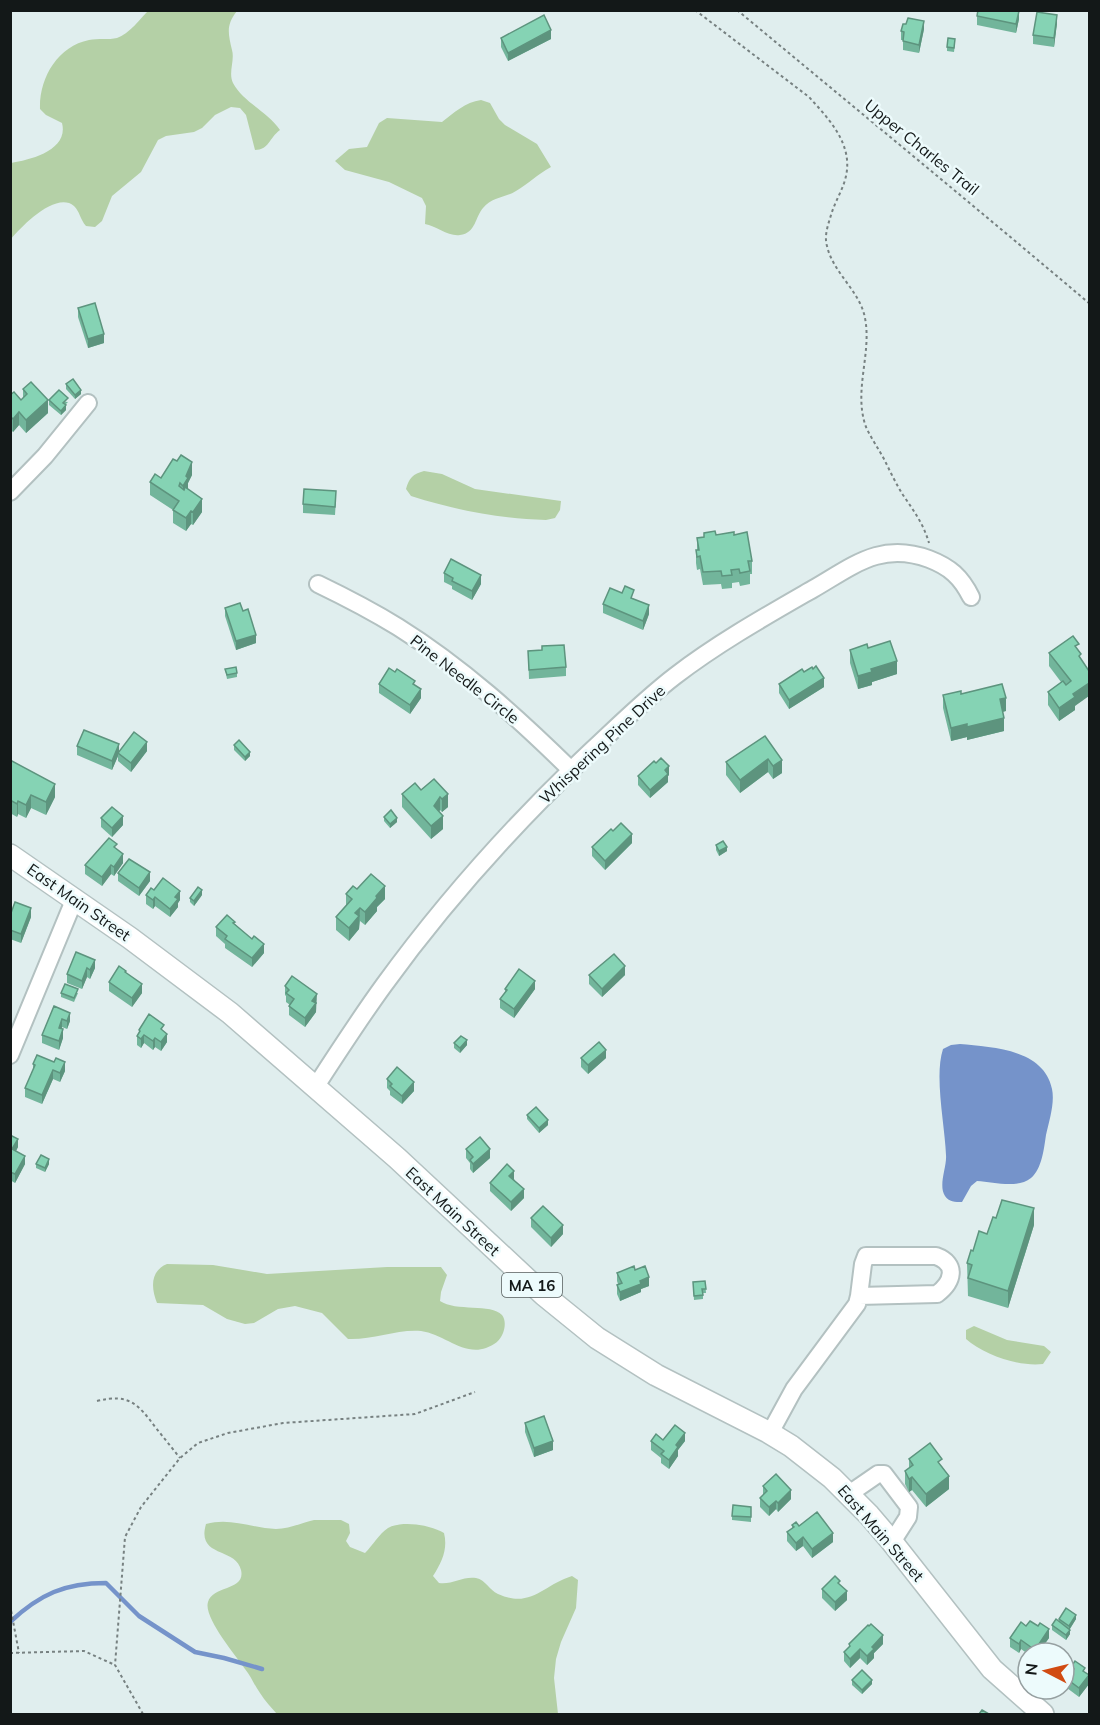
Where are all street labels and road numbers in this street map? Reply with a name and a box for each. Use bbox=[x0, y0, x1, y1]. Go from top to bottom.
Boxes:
street label: Upper Charles Trail bbox=[861, 95, 983, 199]
street label: Pine Needle Circle bbox=[406, 630, 524, 728]
street label: Whispering Pine Drive bbox=[535, 680, 669, 808]
street label: East Main Street bbox=[24, 859, 135, 945]
street label: East Main Street bbox=[402, 1162, 505, 1260]
road number: MA 16 bbox=[502, 1273, 562, 1297]
street label: East Main Street bbox=[834, 1481, 929, 1586]

